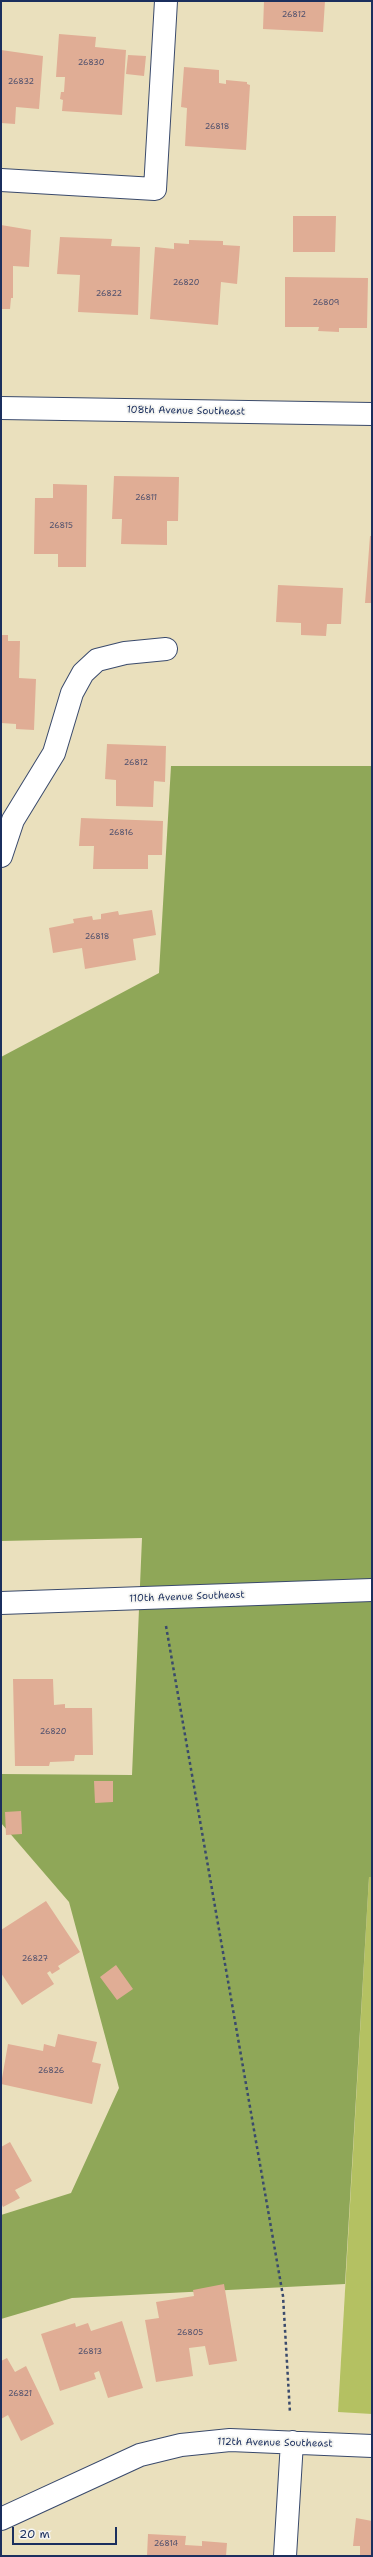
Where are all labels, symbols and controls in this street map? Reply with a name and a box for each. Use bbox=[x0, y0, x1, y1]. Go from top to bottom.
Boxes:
house number: 26812 bbox=[282, 10, 306, 20]
house number: 26830 bbox=[78, 58, 104, 68]
house number: 26832 bbox=[8, 77, 34, 87]
house number: 26818 bbox=[205, 122, 229, 132]
house number: 26820 bbox=[173, 278, 199, 288]
house number: 26822 bbox=[96, 289, 122, 299]
house number: 26809 bbox=[313, 298, 339, 308]
street label: 108th Avenue Southeast bbox=[127, 404, 245, 418]
house number: 26811 bbox=[135, 493, 157, 503]
house number: 26815 bbox=[49, 521, 73, 531]
house number: 26812 bbox=[124, 758, 148, 768]
house number: 26816 bbox=[109, 828, 133, 838]
house number: 26818 bbox=[85, 932, 109, 942]
street label: 110th Avenue Southeast bbox=[129, 1589, 245, 1605]
house number: 26820 bbox=[40, 1727, 66, 1737]
house number: 26827 bbox=[22, 1954, 48, 1964]
house number: 26826 bbox=[38, 2066, 64, 2076]
house number: 26805 bbox=[177, 2328, 203, 2338]
house number: 26813 bbox=[78, 2347, 102, 2357]
house number: 26821 bbox=[8, 2389, 32, 2399]
street label: 112th Avenue Southeast bbox=[217, 2436, 333, 2450]
scale bar bbox=[14, 2519, 119, 2545]
text: 20 m bbox=[19, 2526, 50, 2542]
house number: 26814 bbox=[154, 2539, 178, 2549]

